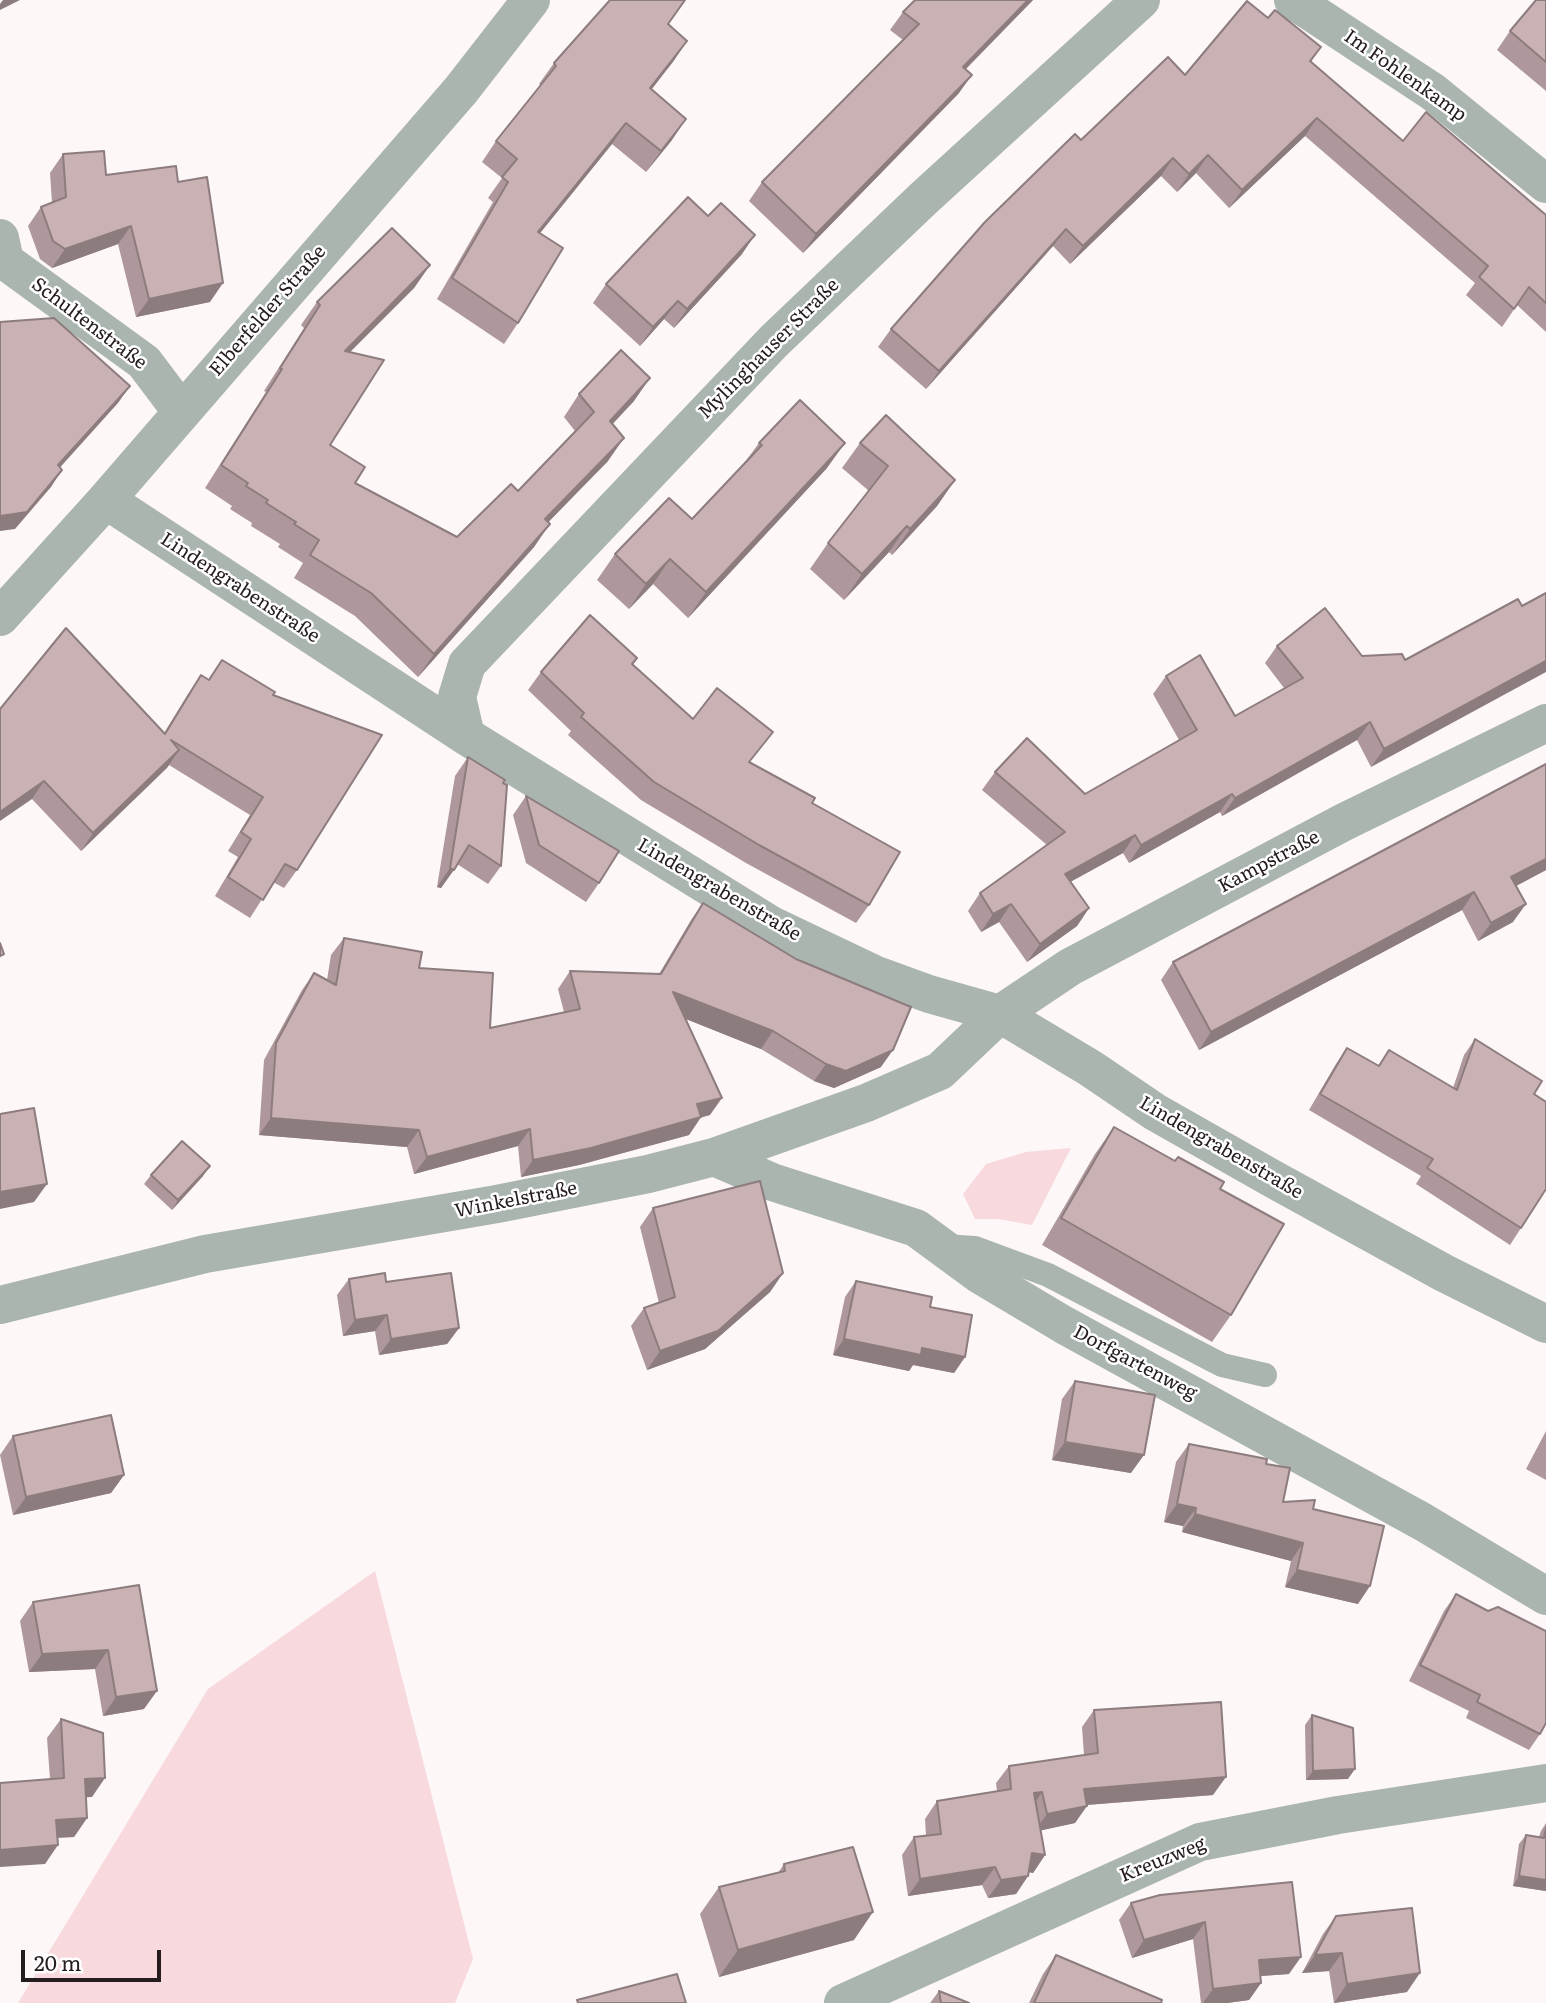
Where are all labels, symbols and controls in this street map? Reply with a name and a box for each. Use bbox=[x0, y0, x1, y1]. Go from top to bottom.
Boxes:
street label: Im Fohlenkamp bbox=[1339, 25, 1471, 127]
street label: Elberfelder Straße bbox=[205, 241, 331, 381]
street label: Schultenstraße bbox=[27, 273, 151, 375]
street label: Mylinghauser Straße bbox=[694, 274, 844, 424]
street label: Lindengrabenstraße bbox=[156, 528, 324, 648]
street label: Kampstraße bbox=[1214, 826, 1324, 898]
street label: Lindengrabenstraße bbox=[633, 834, 805, 946]
street label: Lindengrabenstraße bbox=[1135, 1092, 1307, 1204]
street label: Winkelstraße bbox=[453, 1177, 579, 1223]
street label: Dorfgartenweg bbox=[1069, 1321, 1201, 1405]
street label: Kreuzweg bbox=[1117, 1832, 1209, 1888]
scale bar bbox=[24, 1937, 164, 1981]
text: 20 m bbox=[34, 1946, 81, 1977]

